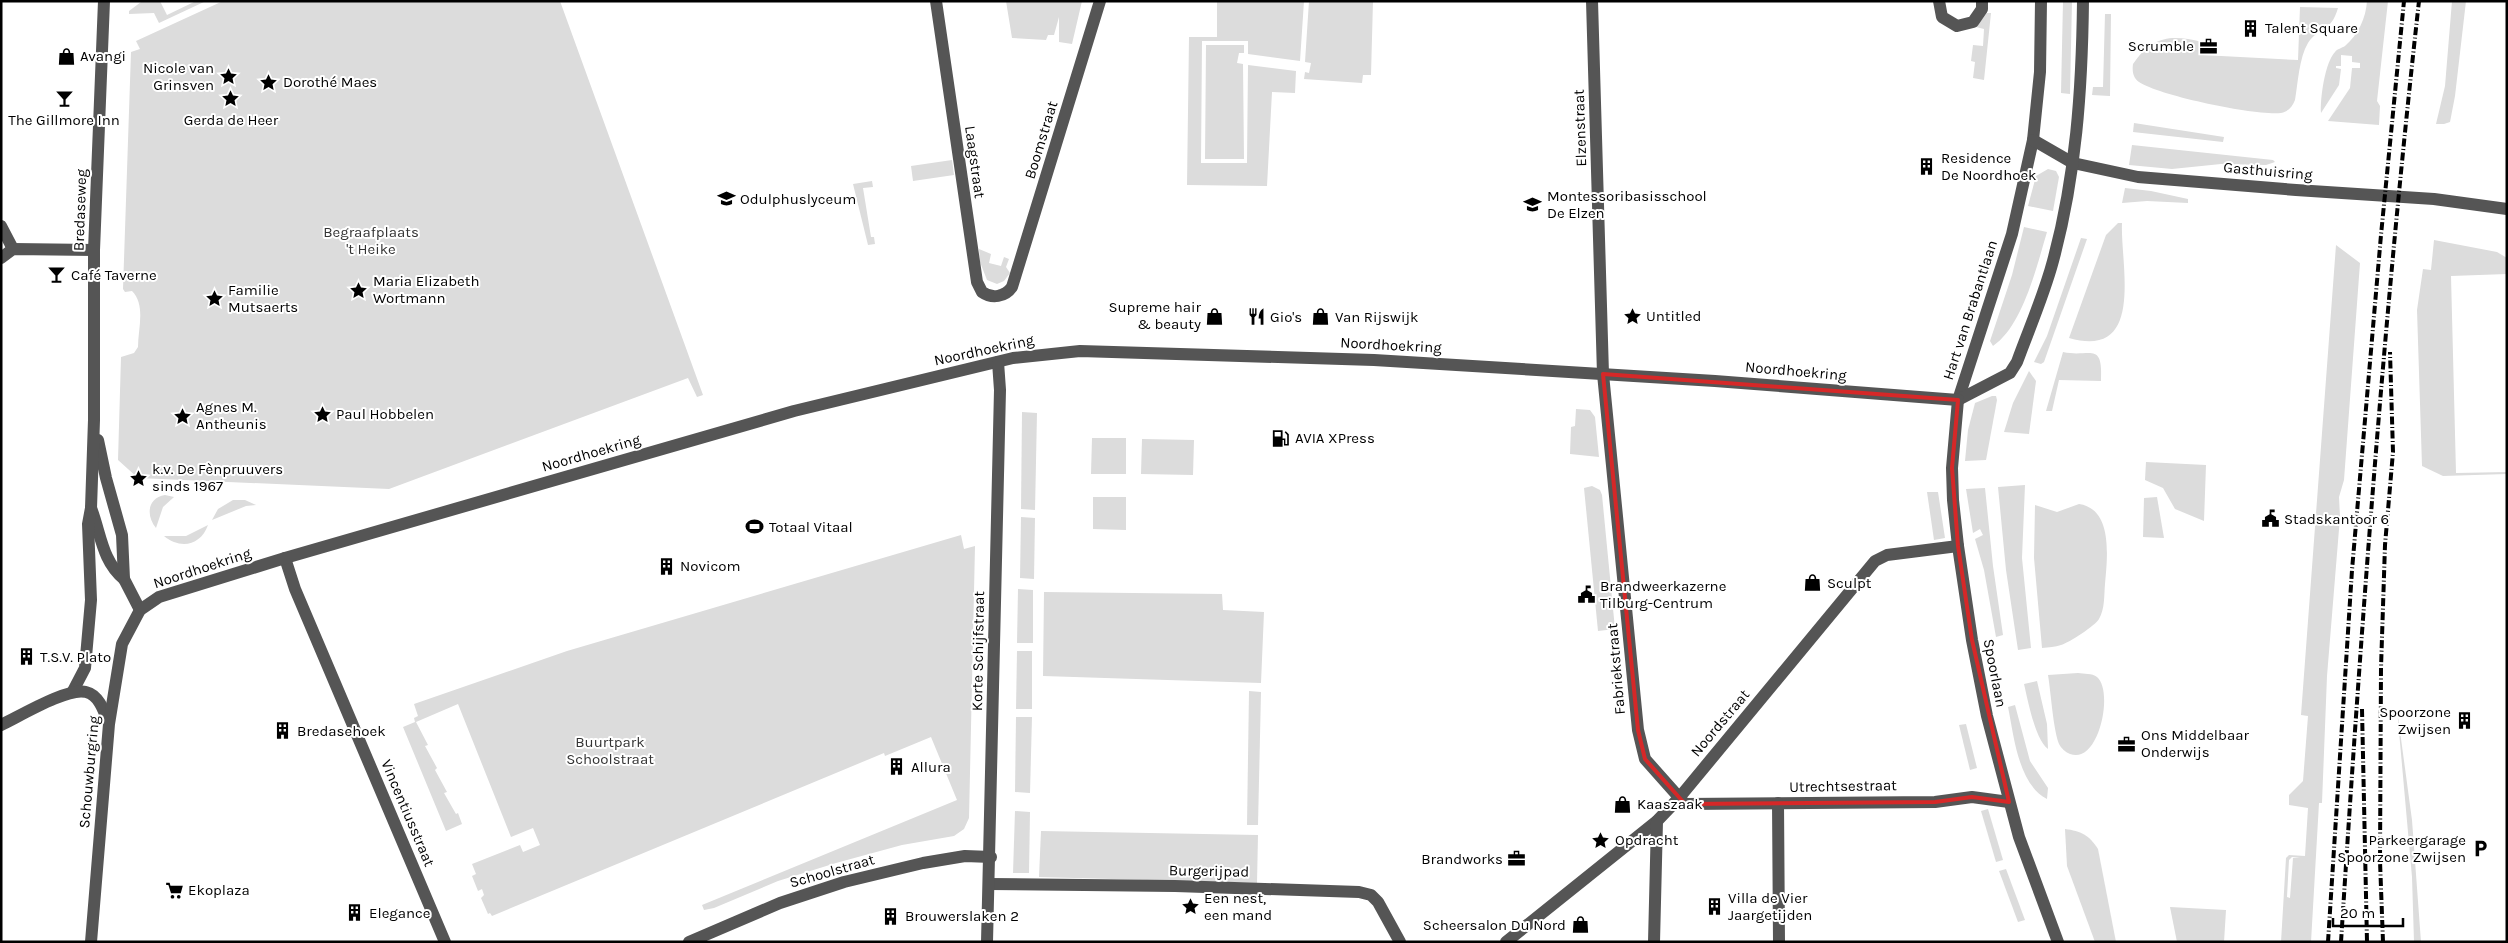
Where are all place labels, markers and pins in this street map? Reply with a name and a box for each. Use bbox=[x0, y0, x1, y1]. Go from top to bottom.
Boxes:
building icon: Talent Square bbox=[2241, 18, 2261, 38]
place label: Talent Square bbox=[2265, 19, 2358, 37]
office icon: Scrumble bbox=[2198, 36, 2218, 56]
place label: Scrumble bbox=[2128, 37, 2194, 55]
shop icon: Avangi bbox=[56, 46, 76, 66]
place label: Avangi bbox=[80, 47, 126, 65]
place label: Nicole van Grinsven bbox=[143, 59, 214, 94]
place icon: Nicole van Grinsven bbox=[218, 67, 238, 87]
place icon: Dorothé Maes bbox=[259, 72, 279, 92]
place label: Dorothé Maes bbox=[283, 73, 377, 91]
bar icon: The Gillmore Inn bbox=[54, 89, 74, 109]
place icon: Gerda de Heer bbox=[221, 89, 241, 109]
place label: The Gillmore Inn bbox=[8, 111, 120, 129]
place label: Gerda de Heer bbox=[184, 111, 279, 129]
place label: Residence De Noordhoek bbox=[1941, 149, 2037, 184]
building icon: Residence De Noordhoek bbox=[1917, 157, 1937, 177]
place label: Montessoribasisschool De Elzen bbox=[1547, 187, 1707, 222]
school or university icon: Odulphuslyceum bbox=[716, 189, 736, 209]
place label: Odulphuslyceum bbox=[740, 190, 856, 208]
school or university icon: Montessoribasisschool De Elzen bbox=[1523, 195, 1543, 215]
bar icon: Café Taverne bbox=[47, 265, 67, 285]
place label: Café Taverne bbox=[71, 266, 157, 284]
place label: Maria Elizabeth Wortmann bbox=[373, 272, 479, 307]
place icon: Maria Elizabeth Wortmann bbox=[349, 280, 369, 300]
place label: Familie Mutsaerts bbox=[228, 281, 298, 316]
place icon: Familie Mutsaerts bbox=[204, 289, 224, 309]
place label: Supreme hair & beauty bbox=[1108, 298, 1202, 333]
shop icon: Supreme hair & beauty bbox=[1205, 306, 1225, 326]
place icon: Untitled bbox=[1622, 306, 1642, 326]
restaurant icon: Gio's bbox=[1246, 307, 1266, 327]
shop icon: Van Rijswijk bbox=[1311, 307, 1331, 327]
place label: Untitled bbox=[1646, 307, 1701, 325]
place label: Gio's bbox=[1270, 308, 1302, 326]
place label: Van Rijswijk bbox=[1335, 308, 1419, 326]
place label: Agnes M. Antheunis bbox=[196, 398, 267, 433]
place icon: Paul Hobbelen bbox=[312, 404, 332, 424]
place label: Paul Hobbelen bbox=[336, 405, 434, 423]
place icon: Agnes M. Antheunis bbox=[172, 406, 192, 426]
fuel station icon: AVIA XPress bbox=[1271, 428, 1291, 448]
place label: AVIA XPress bbox=[1295, 429, 1375, 447]
place label: k.v. De Fènpruuvers sinds 1967 bbox=[152, 460, 283, 495]
place icon: k.v. De Fènpruuvers sinds 1967 bbox=[128, 468, 148, 488]
public building icon: Stadskantoor 6 bbox=[2260, 509, 2280, 529]
place label: Stadskantoor 6 bbox=[2284, 510, 2389, 528]
sports icon: Totaal Vitaal bbox=[745, 517, 765, 537]
place label: Totaal Vitaal bbox=[769, 518, 853, 536]
building icon: Novicom bbox=[656, 556, 676, 576]
place label: Novicom bbox=[680, 557, 740, 575]
shop icon: Sculpt bbox=[1803, 573, 1823, 593]
place label: Sculpt bbox=[1827, 574, 1872, 592]
place label: Brandweerkazerne Tilburg-Centrum bbox=[1600, 577, 1726, 612]
public building icon: Brandweerkazerne Tilburg-Centrum bbox=[1576, 585, 1596, 605]
building icon: T.S.V. Plato bbox=[16, 647, 36, 667]
place label: T.S.V. Plato bbox=[40, 648, 111, 666]
place label: Spoorzone Zwijsen bbox=[2379, 703, 2451, 738]
building icon: Spoorzone Zwijsen bbox=[2455, 711, 2475, 731]
building icon: Bredasehoek bbox=[273, 721, 293, 741]
place label: Bredasehoek bbox=[297, 722, 386, 740]
place label: Ons Middelbaar Onderwijs bbox=[2141, 726, 2249, 761]
office icon: Ons Middelbaar Onderwijs bbox=[2117, 734, 2137, 754]
building icon: Allura bbox=[887, 757, 907, 777]
place label: Allura bbox=[911, 758, 951, 776]
shop icon: Kaaszaak bbox=[1613, 794, 1633, 814]
place label: Kaaszaak bbox=[1637, 795, 1703, 813]
place icon: Opdracht bbox=[1591, 830, 1611, 850]
place label: Opdracht bbox=[1615, 831, 1679, 849]
place label: Parkeergarage Spoorzone Zwijsen bbox=[2337, 831, 2466, 866]
parking icon: Parkeergarage Spoorzone Zwijsen bbox=[2470, 839, 2490, 859]
office icon: Brandworks bbox=[1507, 849, 1527, 869]
place label: Brandworks bbox=[1421, 850, 1503, 868]
supermarket icon: Ekoplaza bbox=[164, 880, 184, 900]
place label: Ekoplaza bbox=[188, 881, 250, 899]
place label: Een nest, een mand bbox=[1204, 889, 1272, 924]
place label: Villa de Vier Jaargetijden bbox=[1728, 889, 1812, 924]
place icon: Een nest, een mand bbox=[1180, 897, 1200, 917]
building icon: Villa de Vier Jaargetijden bbox=[1704, 897, 1724, 917]
building icon: Elegance bbox=[345, 903, 365, 923]
place label: Elegance bbox=[369, 904, 431, 922]
building icon: Brouwerslaken 2 bbox=[881, 906, 901, 926]
place label: Brouwerslaken 2 bbox=[905, 907, 1019, 925]
shop icon: Scheersalon Du Nord bbox=[1570, 915, 1590, 935]
place label: Scheersalon Du Nord bbox=[1423, 916, 1566, 934]

